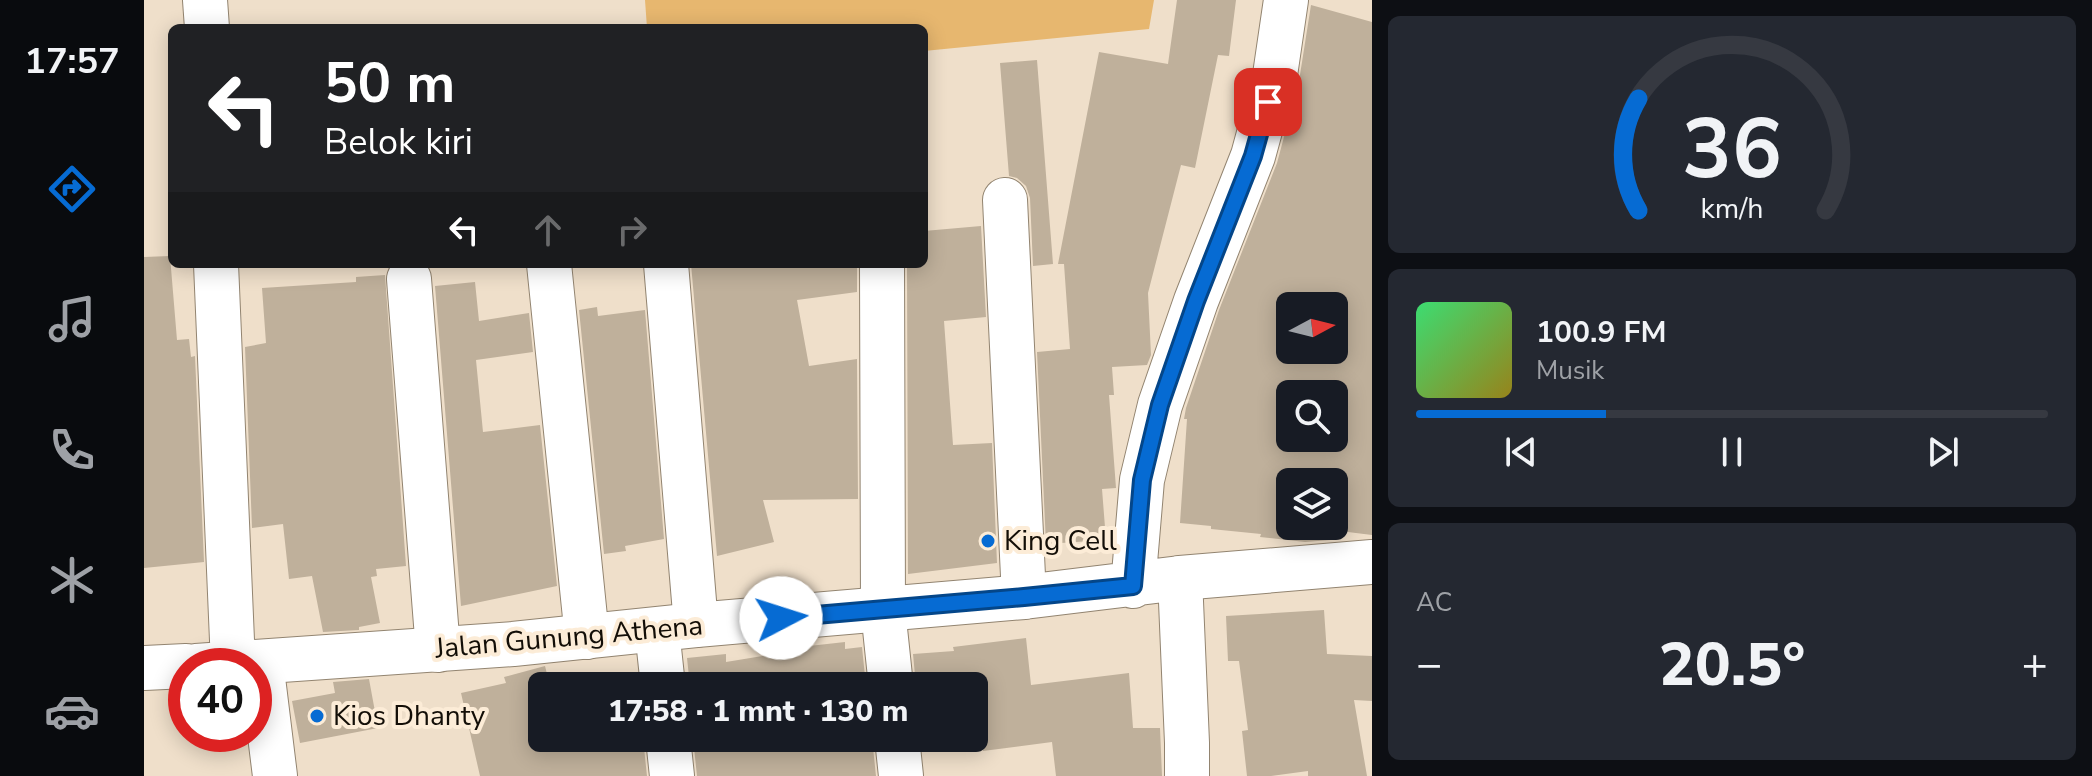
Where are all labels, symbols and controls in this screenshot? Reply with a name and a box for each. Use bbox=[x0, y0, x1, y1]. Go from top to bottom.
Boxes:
text: 17:57 bbox=[24, 37, 120, 86]
text: 50 m bbox=[324, 45, 455, 122]
icon: left bbox=[192, 56, 296, 160]
pin bbox=[1234, 68, 1302, 136]
icon: arrive bbox=[1246, 80, 1290, 124]
text: 36 bbox=[1682, 92, 1782, 205]
text: Belok kiri bbox=[324, 118, 473, 167]
icon: directions bbox=[44, 161, 100, 217]
text: km/h bbox=[1701, 189, 1763, 228]
icon: left bbox=[442, 208, 486, 252]
icon: ahead bbox=[526, 208, 570, 252]
icon: right bbox=[610, 208, 654, 252]
icon: music bbox=[44, 291, 100, 347]
north arrow bbox=[1276, 292, 1348, 364]
map controls bbox=[1276, 292, 1348, 540]
text: 100.9 FM bbox=[1536, 312, 1666, 353]
text: Musik bbox=[1536, 353, 1604, 388]
button: search bbox=[1276, 380, 1348, 452]
icon: phone bbox=[44, 422, 100, 478]
icon: previous bbox=[1499, 430, 1543, 474]
icon: pause bbox=[1710, 430, 1754, 474]
icon: next bbox=[1921, 430, 1965, 474]
button: layers bbox=[1276, 468, 1348, 540]
place label: King Cell bbox=[1004, 522, 1118, 560]
marker: King Cell bbox=[979, 532, 997, 550]
icon: climate bbox=[44, 552, 100, 608]
position arrow bbox=[739, 576, 823, 660]
text: AC bbox=[1416, 585, 1452, 620]
street label: Jalan Gunung Athena bbox=[432, 606, 705, 668]
text: 20.5° bbox=[1659, 624, 1805, 706]
text: − bbox=[1416, 635, 1442, 695]
text: + bbox=[2022, 635, 2048, 695]
speed limit sign: 40 bbox=[168, 648, 272, 752]
icon: car bbox=[44, 683, 100, 739]
text: 17:58 · 1 mnt · 130 m bbox=[608, 691, 908, 732]
place label: Kios Dhanty bbox=[333, 697, 486, 735]
marker: Kios Dhanty bbox=[308, 707, 326, 725]

